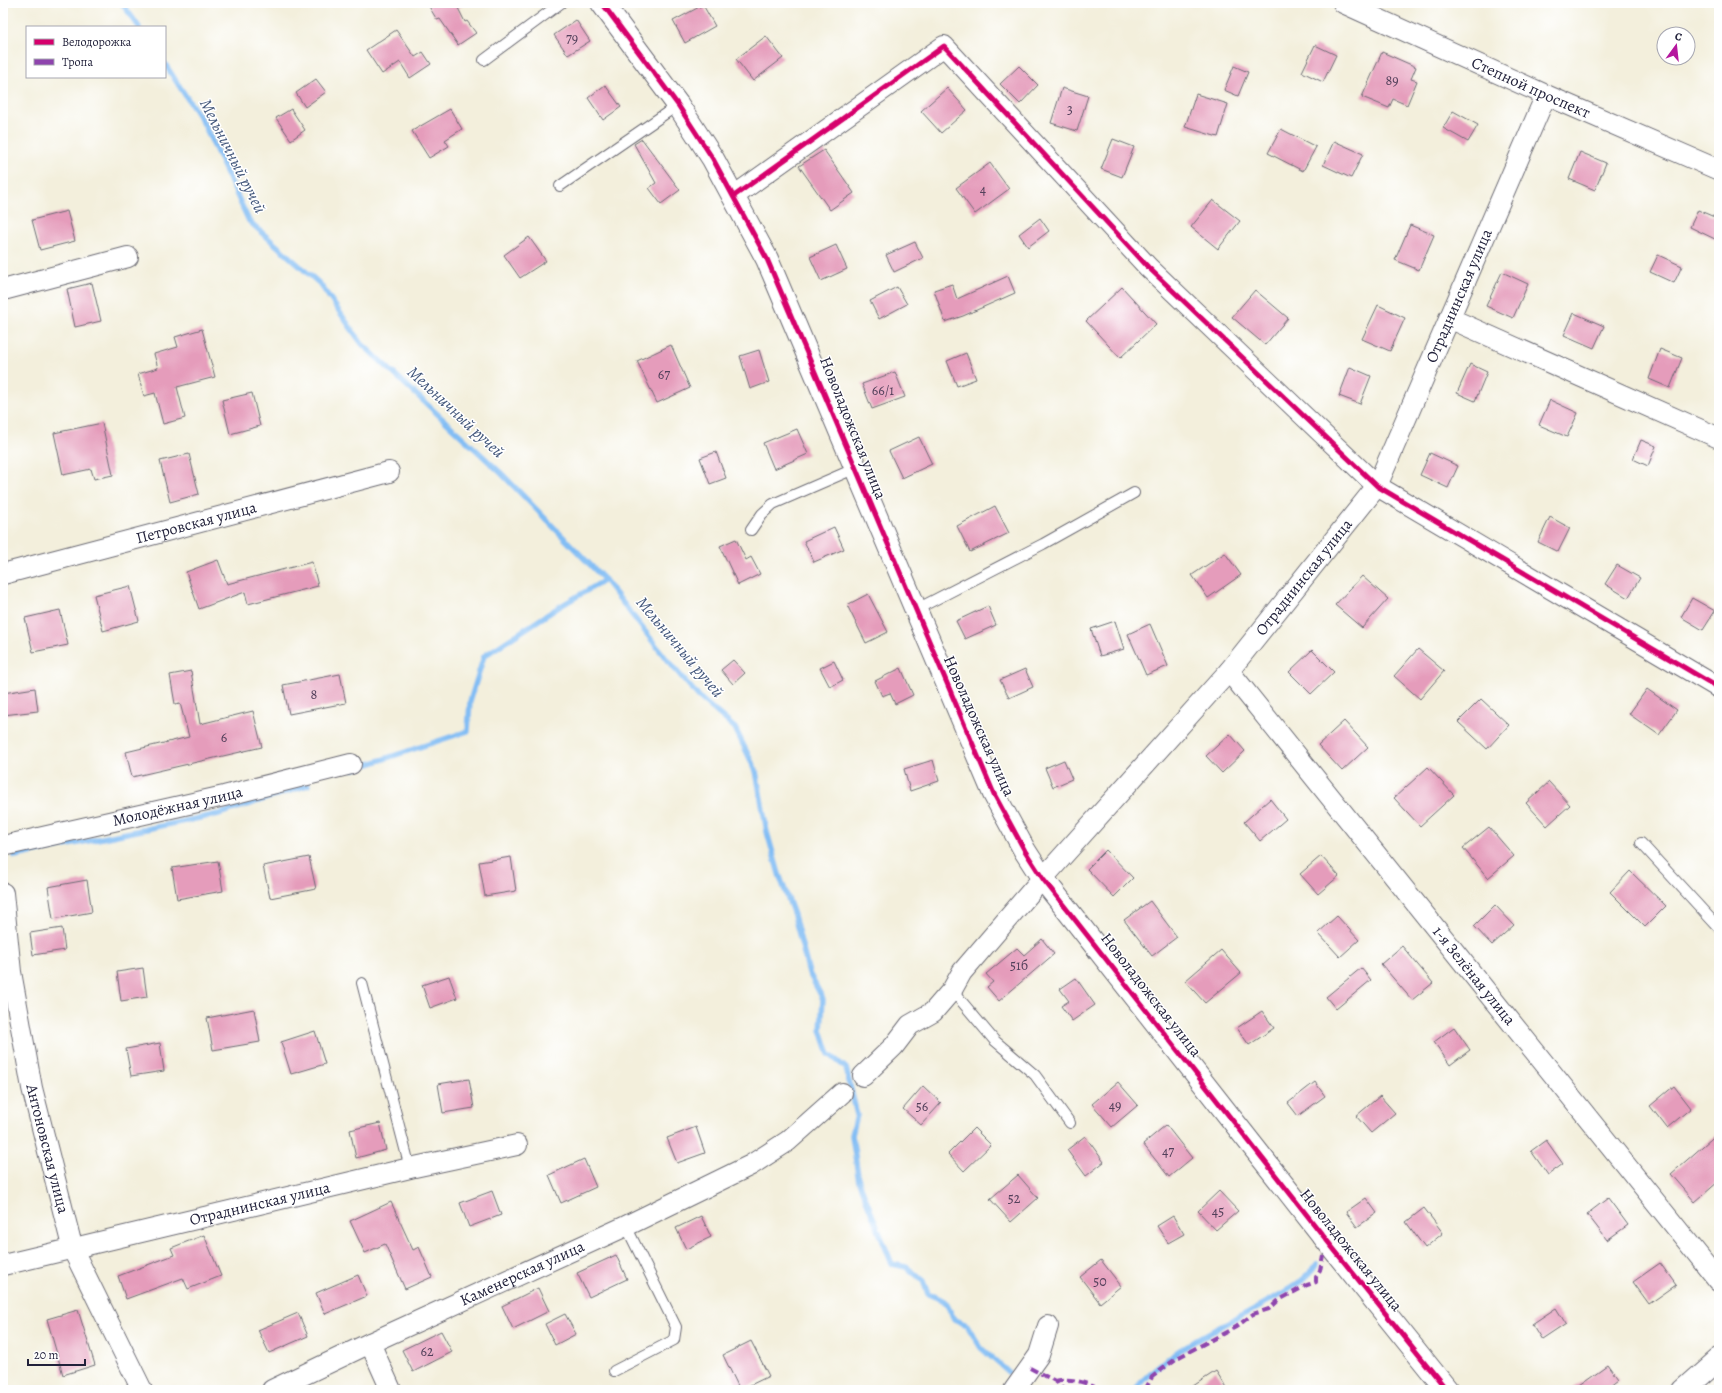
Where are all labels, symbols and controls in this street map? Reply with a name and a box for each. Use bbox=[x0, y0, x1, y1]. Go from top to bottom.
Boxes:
legend bbox=[26, 26, 166, 78]
north arrow bbox=[1656, 26, 1696, 66]
house number: 79 bbox=[566, 29, 578, 48]
text: С bbox=[1673, 29, 1684, 45]
text: Велодорожка bbox=[62, 34, 132, 50]
street label: Степной проспект bbox=[1468, 52, 1594, 124]
text: Тропа bbox=[62, 54, 93, 70]
house number: 89 bbox=[1385, 71, 1399, 90]
water label: Мельничный ручей bbox=[194, 95, 272, 217]
house number: 3 bbox=[1067, 100, 1073, 119]
house number: 4 bbox=[980, 180, 986, 199]
street label: Отраднинская улица bbox=[1421, 225, 1498, 366]
street label: Новоладожская улица bbox=[814, 353, 892, 503]
water label: Мельничный ручей bbox=[402, 361, 510, 463]
house number: 67 bbox=[658, 365, 670, 384]
house number: 66/1 bbox=[872, 381, 894, 400]
street label: Петровская улица bbox=[134, 496, 260, 549]
street label: Отраднинская улица bbox=[1250, 514, 1358, 640]
water label: Мельничный ручей bbox=[631, 591, 729, 703]
street label: Новоладожская улица bbox=[938, 652, 1020, 801]
house number: 8 bbox=[311, 685, 318, 704]
house number: 6 bbox=[221, 728, 227, 747]
street label: Молодёжная улица bbox=[110, 781, 246, 832]
street label: 1-я Зелёная улица bbox=[1427, 922, 1521, 1031]
street label: Новоладожская улица bbox=[1095, 928, 1207, 1062]
house number: 51б bbox=[1010, 956, 1028, 975]
street label: Антоновская улица bbox=[20, 1081, 74, 1216]
house number: 49 bbox=[1109, 1096, 1121, 1115]
house number: 56 bbox=[916, 1097, 928, 1116]
house number: 47 bbox=[1162, 1142, 1174, 1161]
street label: Отраднинская улица bbox=[187, 1176, 333, 1231]
street label: Новоладожская улица bbox=[1295, 1184, 1408, 1317]
house number: 52 bbox=[1008, 1189, 1021, 1208]
house number: 45 bbox=[1212, 1202, 1224, 1221]
street label: Каменерская улица bbox=[456, 1235, 589, 1311]
house number: 50 bbox=[1093, 1272, 1107, 1291]
scale bar bbox=[28, 1341, 85, 1367]
house number: 62 bbox=[420, 1342, 434, 1361]
text: 20 m bbox=[34, 1347, 58, 1363]

